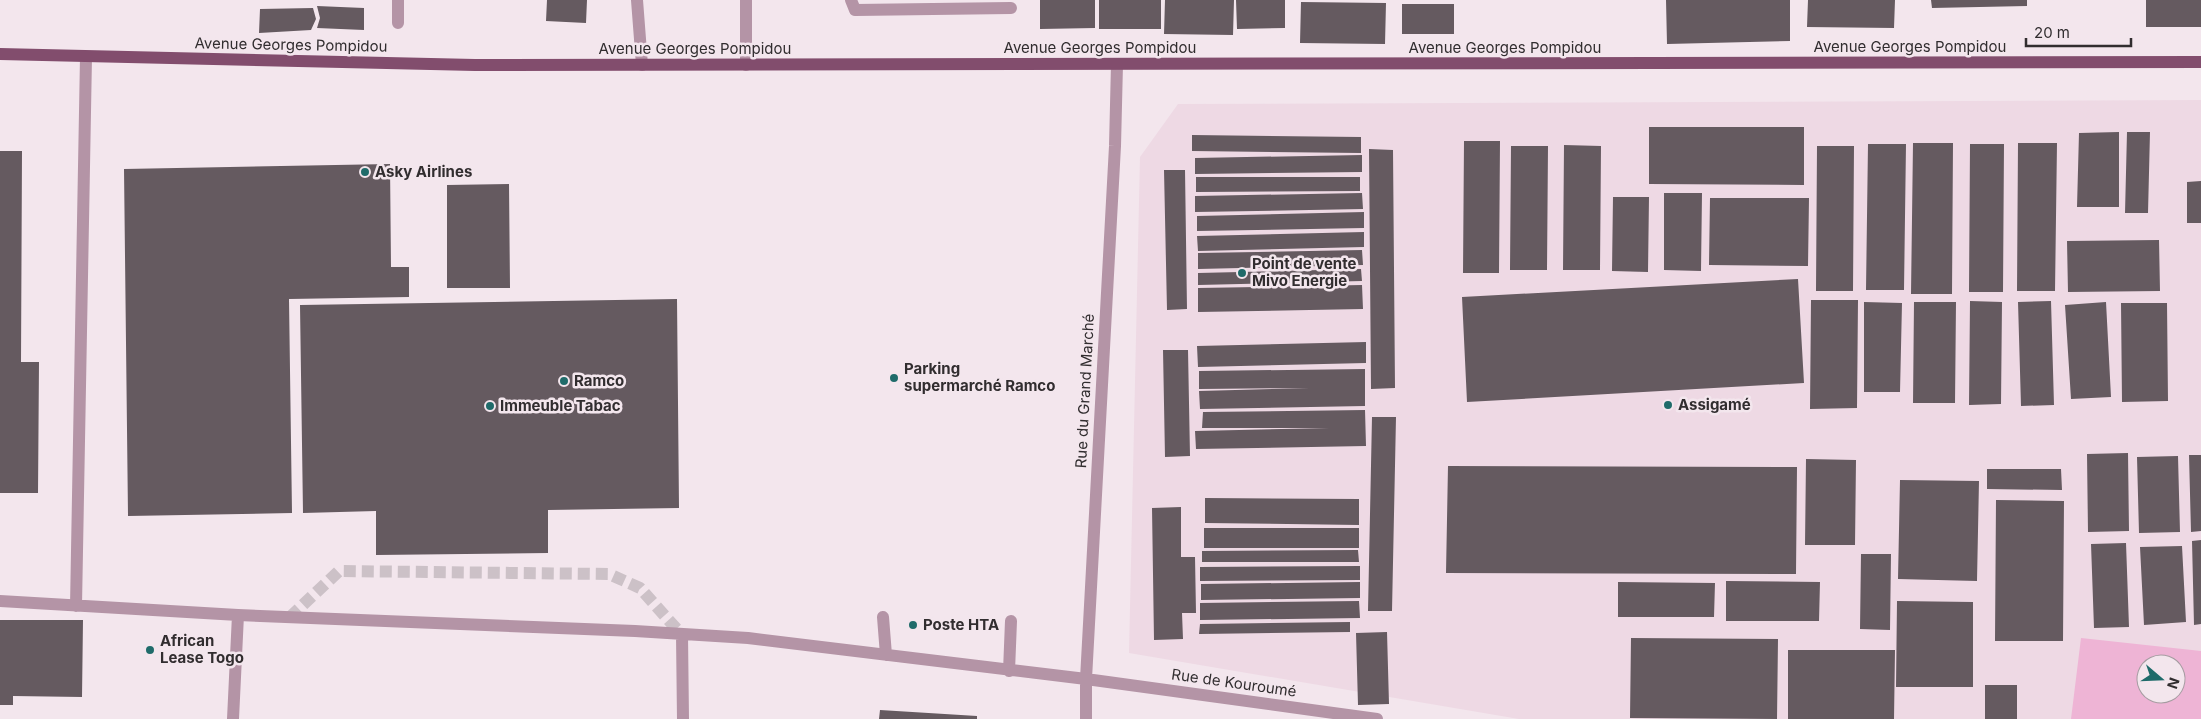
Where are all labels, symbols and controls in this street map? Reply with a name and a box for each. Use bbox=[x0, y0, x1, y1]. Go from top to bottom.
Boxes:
scale bar bbox=[2026, 15, 2131, 47]
text: 20 m bbox=[2034, 23, 2070, 42]
street label: Avenue Georges Pompidou bbox=[194, 33, 388, 56]
street label: Avenue Georges Pompidou bbox=[1814, 37, 2006, 56]
street label: Avenue Georges Pompidou bbox=[1004, 38, 1196, 57]
street label: Avenue Georges Pompidou bbox=[1409, 38, 1601, 57]
street label: Avenue Georges Pompidou bbox=[599, 39, 791, 58]
place label: Asky Airlines bbox=[375, 162, 472, 181]
marker: Asky Airlines bbox=[359, 166, 371, 178]
place label: Point de vente Mivo Energie bbox=[1252, 254, 1357, 290]
marker: Point de vente Mivo Energie bbox=[1236, 267, 1248, 279]
street label: Rue du Grand Marché bbox=[1071, 313, 1098, 469]
place label: Parking supermarché Ramco bbox=[904, 359, 1055, 395]
place label: Ramco bbox=[574, 371, 624, 390]
marker: Parking supermarché Ramco bbox=[888, 372, 900, 384]
marker: Ramco bbox=[558, 375, 570, 387]
place label: Assigamé bbox=[1678, 395, 1751, 414]
place label: Immeuble Tabac bbox=[500, 396, 621, 415]
marker: Assigamé bbox=[1662, 399, 1674, 411]
marker: Immeuble Tabac bbox=[484, 400, 496, 412]
place label: Poste HTA bbox=[923, 615, 999, 634]
marker: Poste HTA bbox=[907, 619, 919, 631]
place label: African Lease Togo bbox=[160, 631, 244, 667]
marker: African Lease Togo bbox=[144, 644, 156, 656]
north arrow bbox=[2136, 654, 2186, 704]
street label: Rue de Kouroumé bbox=[1170, 664, 1298, 701]
text: N bbox=[2164, 676, 2184, 691]

